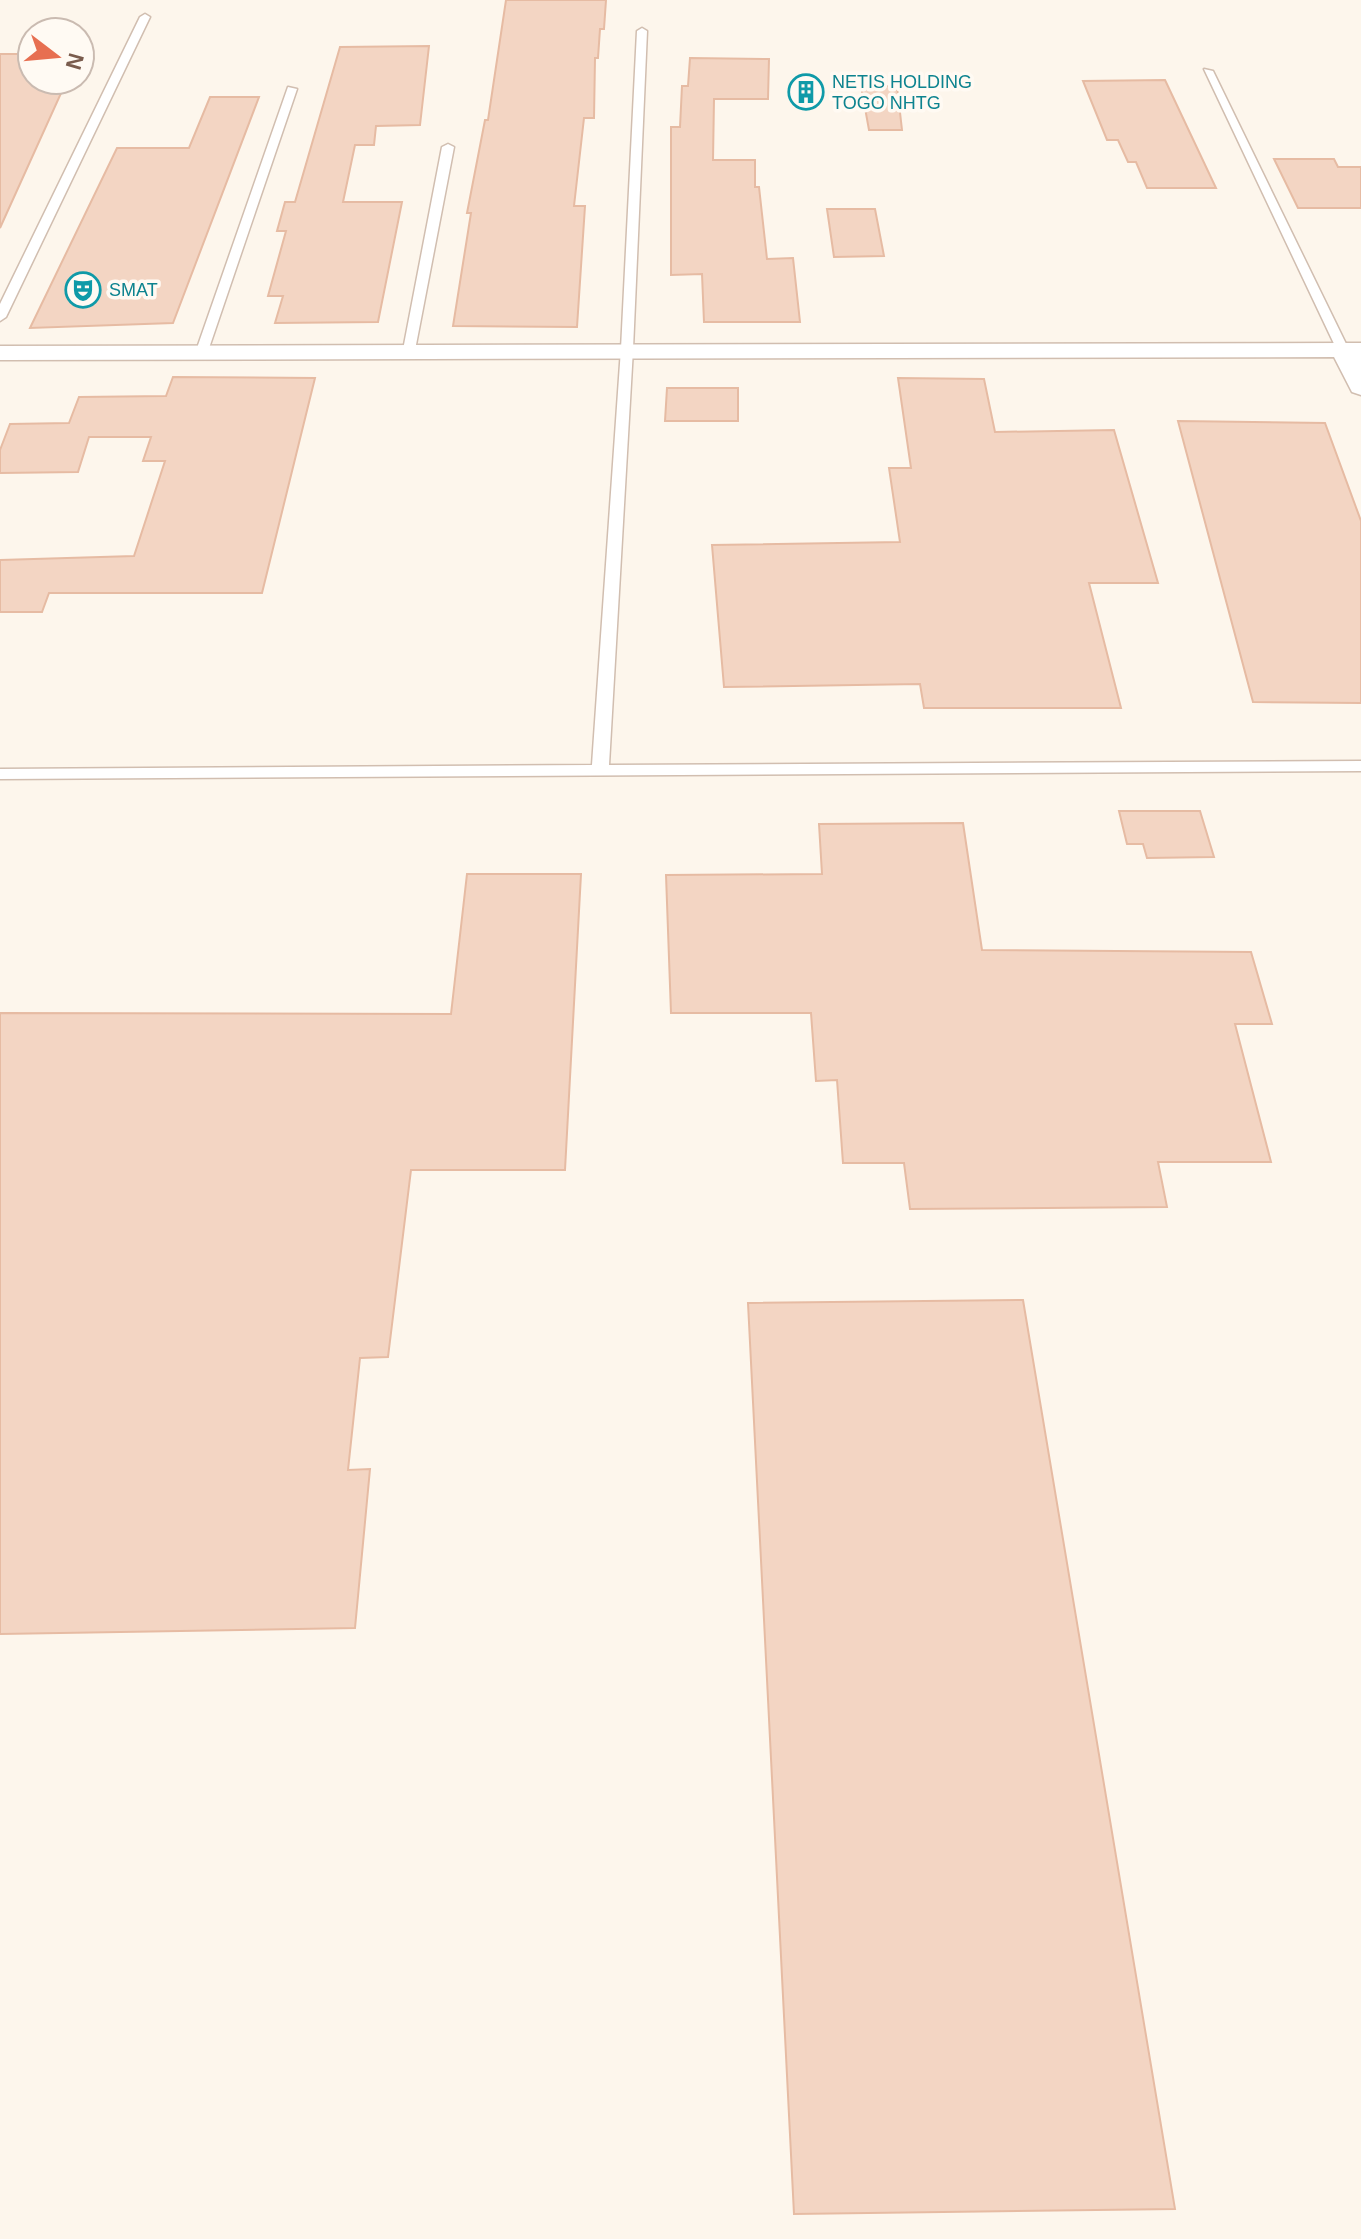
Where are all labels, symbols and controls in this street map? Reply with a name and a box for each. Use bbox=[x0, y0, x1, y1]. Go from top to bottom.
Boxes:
north arrow bbox=[16, 16, 96, 96]
text: N bbox=[61, 50, 89, 72]
place label: NETIS HOLDING TOGO NHTG bbox=[832, 72, 972, 113]
building icon: NETIS HOLDING TOGO NHTG bbox=[787, 73, 825, 111]
theatre icon: SMAT bbox=[64, 271, 102, 309]
place label: SMAT bbox=[109, 280, 158, 300]

